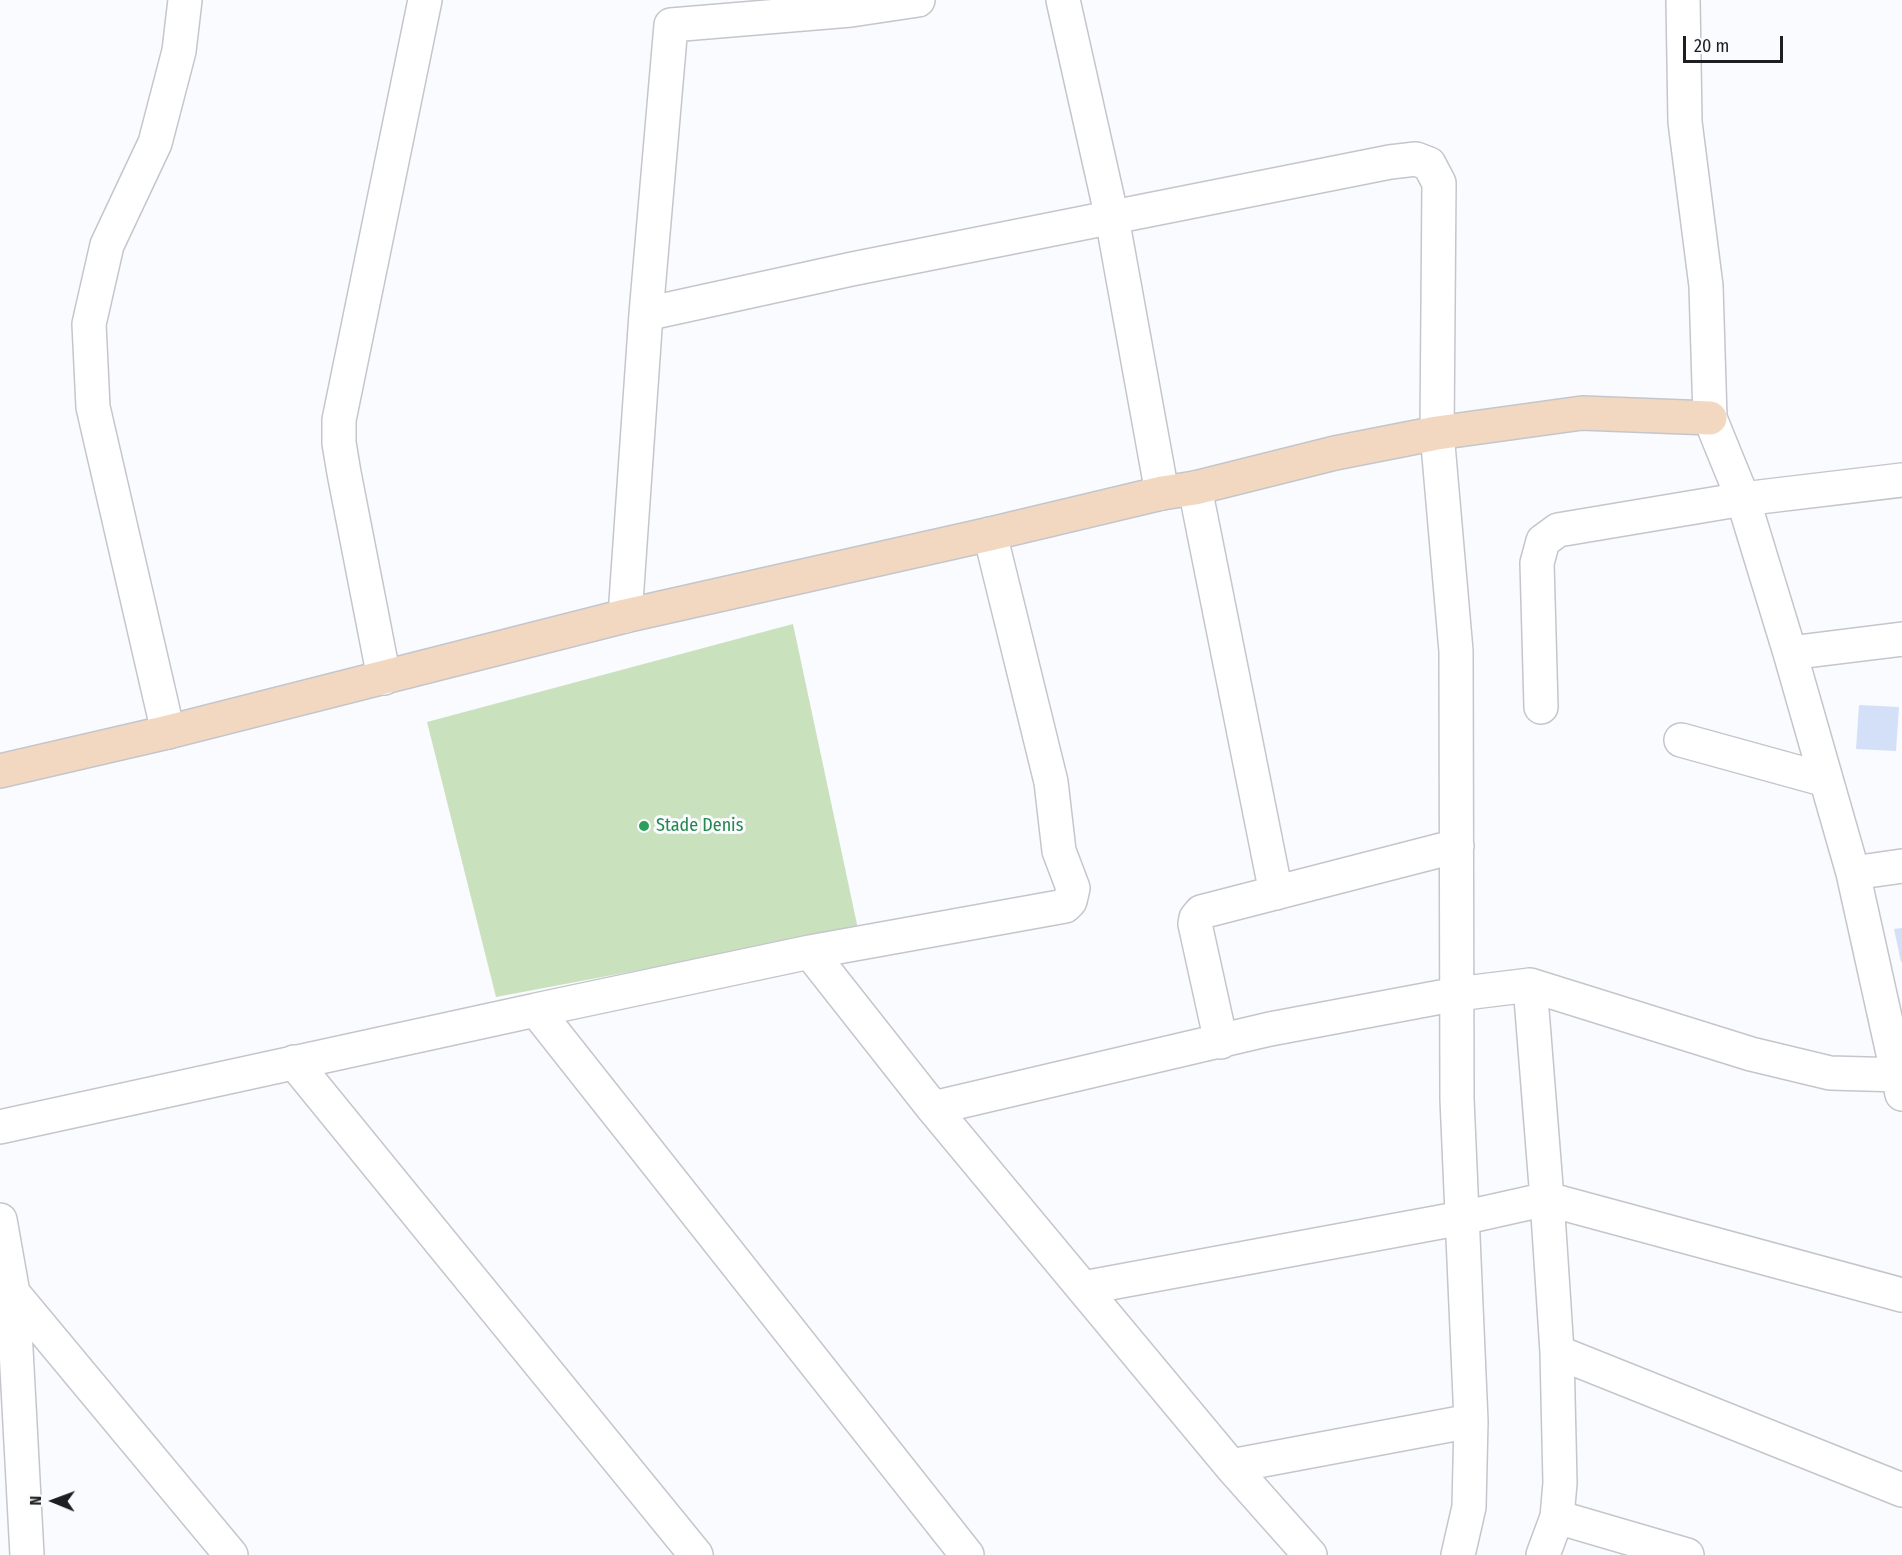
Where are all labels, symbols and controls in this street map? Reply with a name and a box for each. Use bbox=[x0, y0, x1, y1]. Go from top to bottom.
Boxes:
scale bar bbox=[1686, 24, 1786, 62]
text: 20 m bbox=[1694, 35, 1729, 57]
place label: Stade Denis bbox=[656, 815, 743, 837]
marker: Stade Denis bbox=[637, 819, 651, 833]
north arrow bbox=[24, 1471, 84, 1531]
text: N bbox=[26, 1496, 45, 1506]

